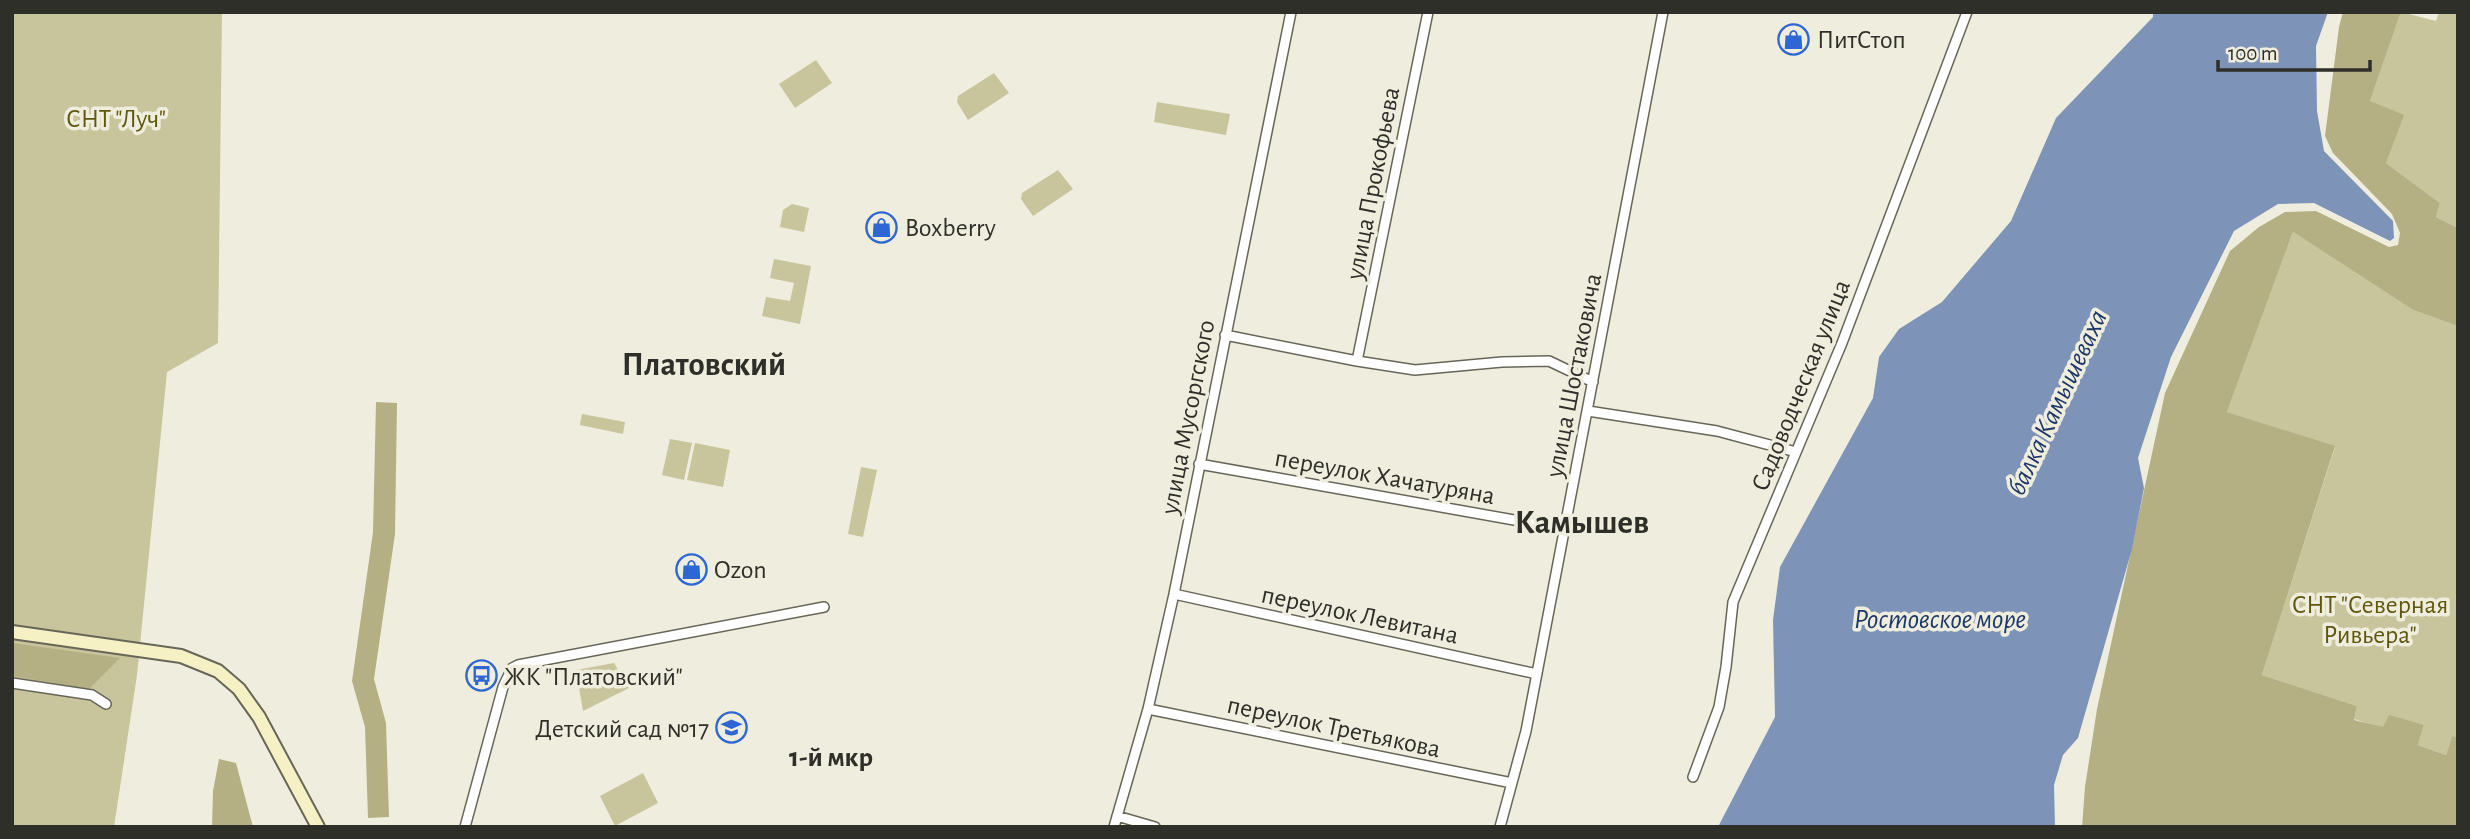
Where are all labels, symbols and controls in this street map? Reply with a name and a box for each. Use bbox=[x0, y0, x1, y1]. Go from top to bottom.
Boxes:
shop icon: ПитСтоп bbox=[1777, 22, 1811, 56]
place label: ПитСтоп bbox=[1817, 27, 1906, 53]
scale bar bbox=[2218, 28, 2370, 72]
text: 100 m bbox=[2228, 43, 2278, 64]
street label: улица Прокофьева bbox=[1341, 85, 1404, 283]
park label: СНТ "Луч" bbox=[66, 106, 166, 132]
shop icon: Boxberry bbox=[865, 210, 899, 244]
place label: Boxberry bbox=[905, 215, 996, 241]
street label: улица Шостаковича bbox=[1541, 271, 1607, 480]
street label: Садоводческая улица bbox=[1747, 276, 1855, 495]
water label: балка Камышеваха bbox=[2003, 306, 2113, 499]
street label: улица Мусоргского bbox=[1156, 318, 1220, 518]
district label: Платовский bbox=[622, 349, 786, 382]
street label: переулок Хачатуряна bbox=[1273, 445, 1497, 509]
district label: Камышев bbox=[1515, 507, 1649, 540]
shop icon: Ozon bbox=[674, 552, 708, 586]
place label: Ozon bbox=[714, 557, 767, 583]
street label: переулок Левитана bbox=[1259, 581, 1461, 649]
park label: СНТ "Северная Ривьера" bbox=[2292, 592, 2448, 648]
water label: Ростовское море bbox=[1854, 606, 2026, 634]
bus stop icon: ЖК "Платовский" bbox=[464, 659, 498, 693]
place label: ЖК "Платовский" bbox=[504, 664, 683, 690]
street label: переулок Третьякова bbox=[1225, 692, 1443, 762]
school or university icon: Детский сад №17 bbox=[715, 711, 749, 745]
place label: Детский сад №17 bbox=[535, 716, 709, 742]
district label: 1-й мкр bbox=[789, 744, 873, 772]

